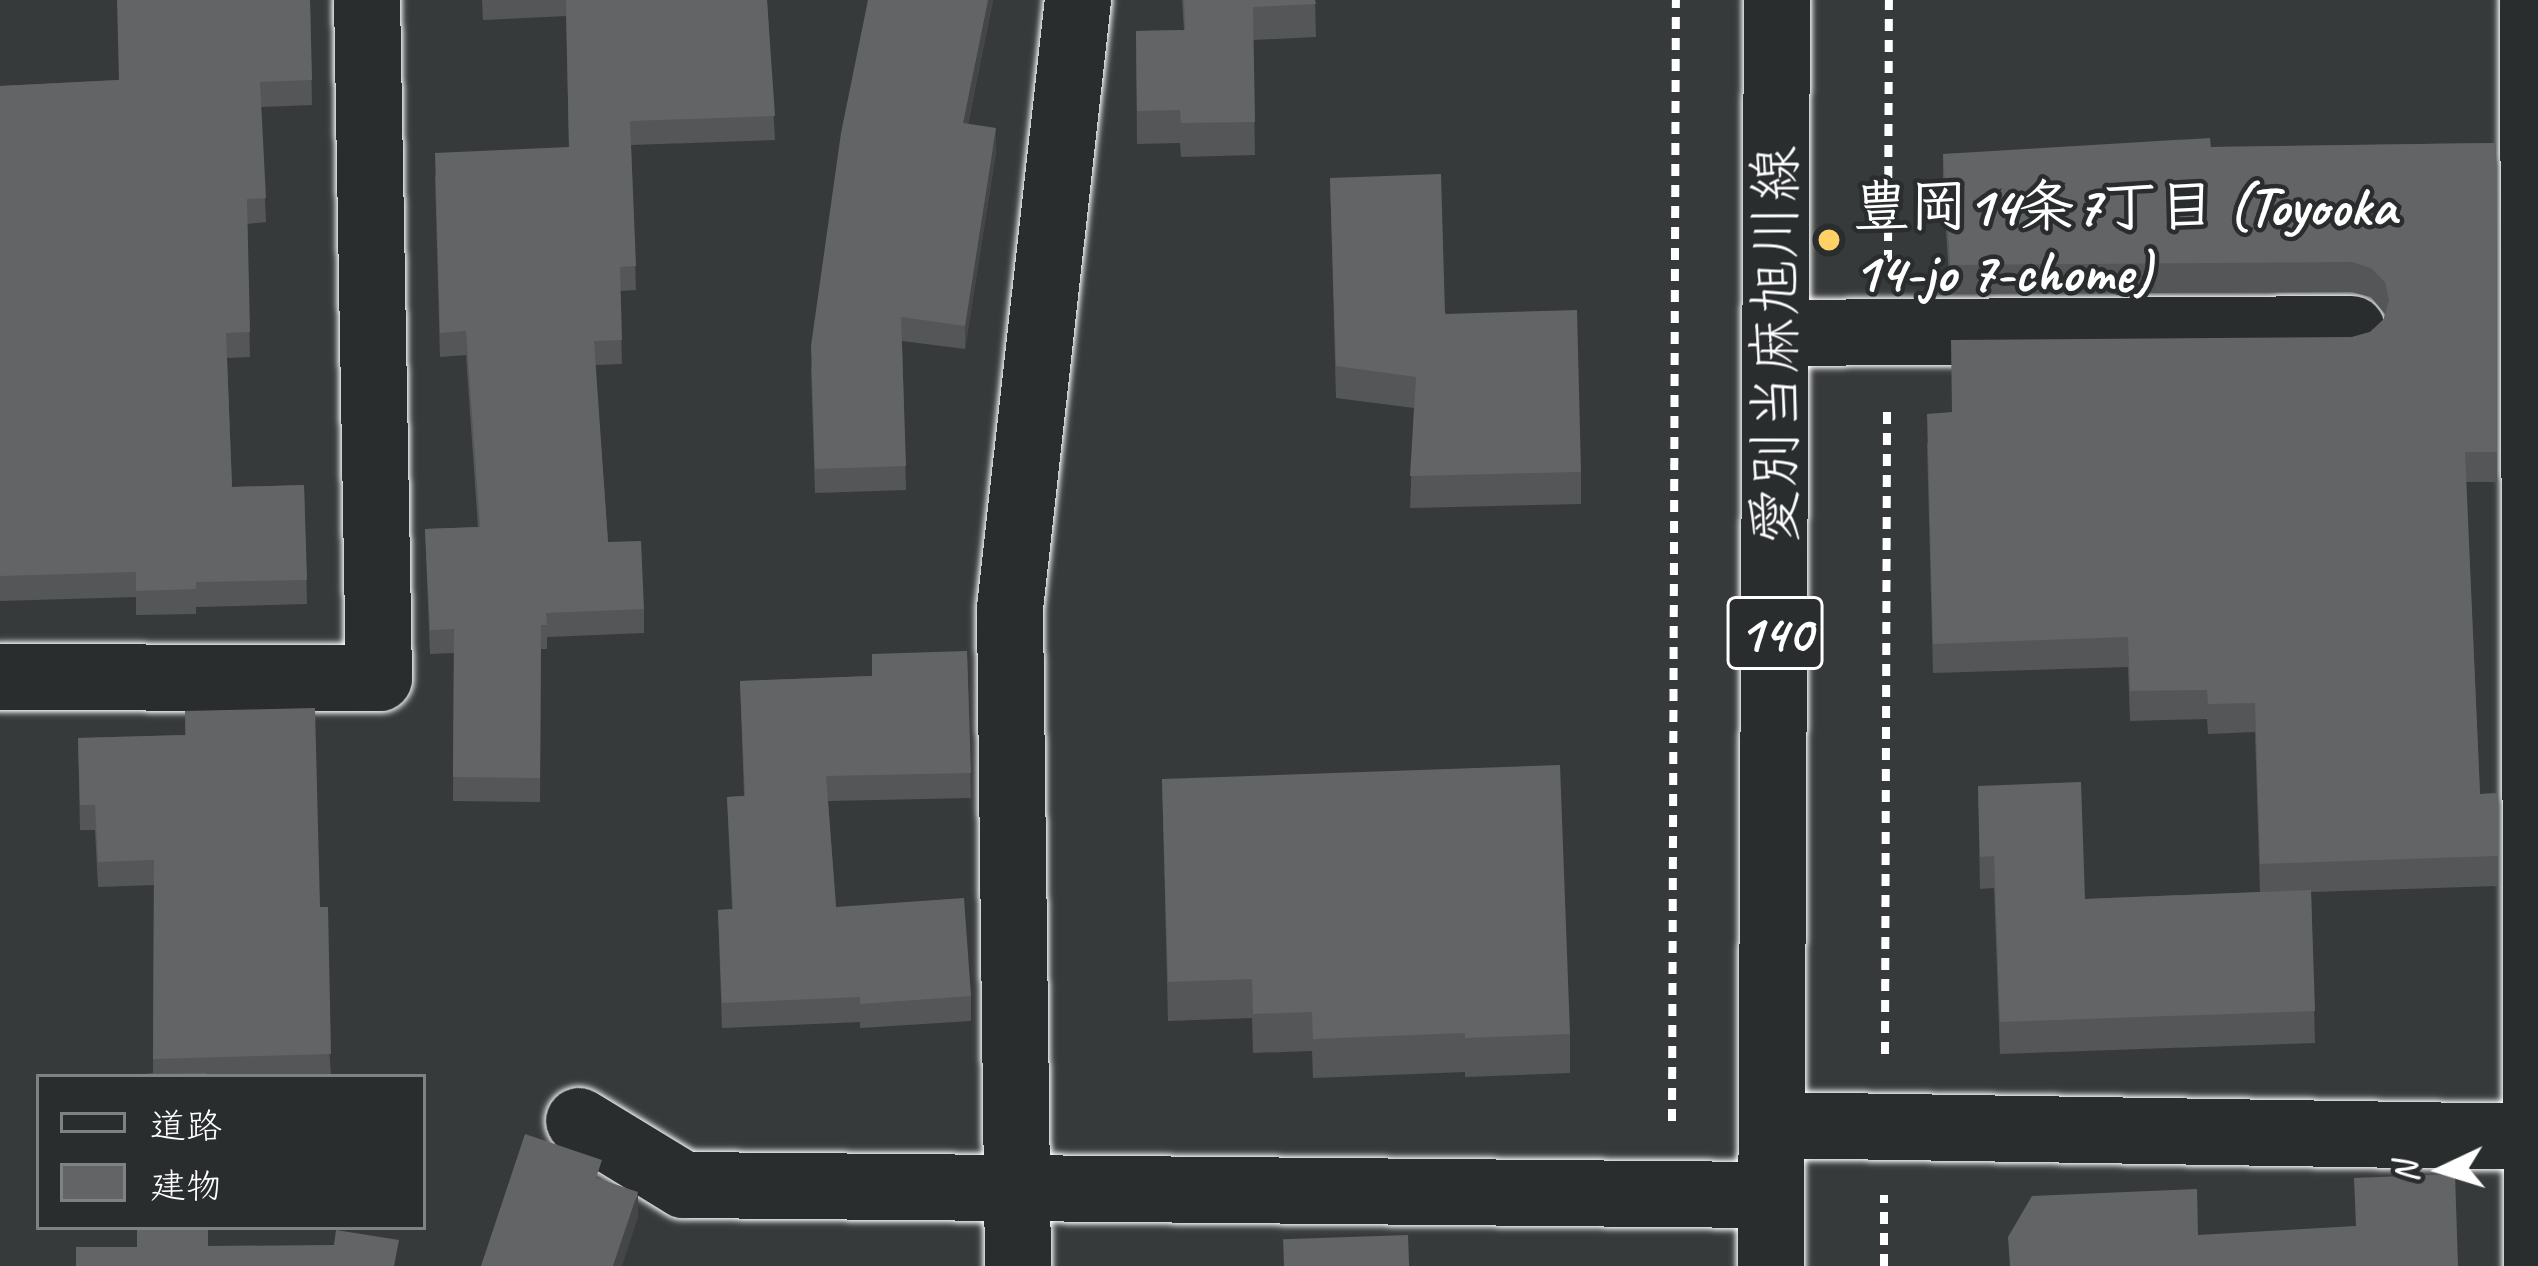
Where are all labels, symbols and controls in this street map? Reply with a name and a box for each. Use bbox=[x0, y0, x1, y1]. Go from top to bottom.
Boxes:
street label: 愛別当麻旭川線 bbox=[1742, 146, 1810, 544]
place label: 豊岡14条7丁目 (Toyooka 14-jo 7-chome) bbox=[1853, 173, 2396, 307]
marker: 豊岡14条7丁目 (Toyooka 14-jo 7-chome) bbox=[1816, 227, 1842, 253]
road number: 140 bbox=[1724, 585, 1826, 681]
legend bbox=[36, 1074, 426, 1230]
text: 道路 bbox=[150, 1103, 222, 1149]
north arrow bbox=[2382, 1110, 2502, 1230]
text: N bbox=[2384, 1161, 2428, 1184]
text: 建物 bbox=[150, 1163, 222, 1209]

